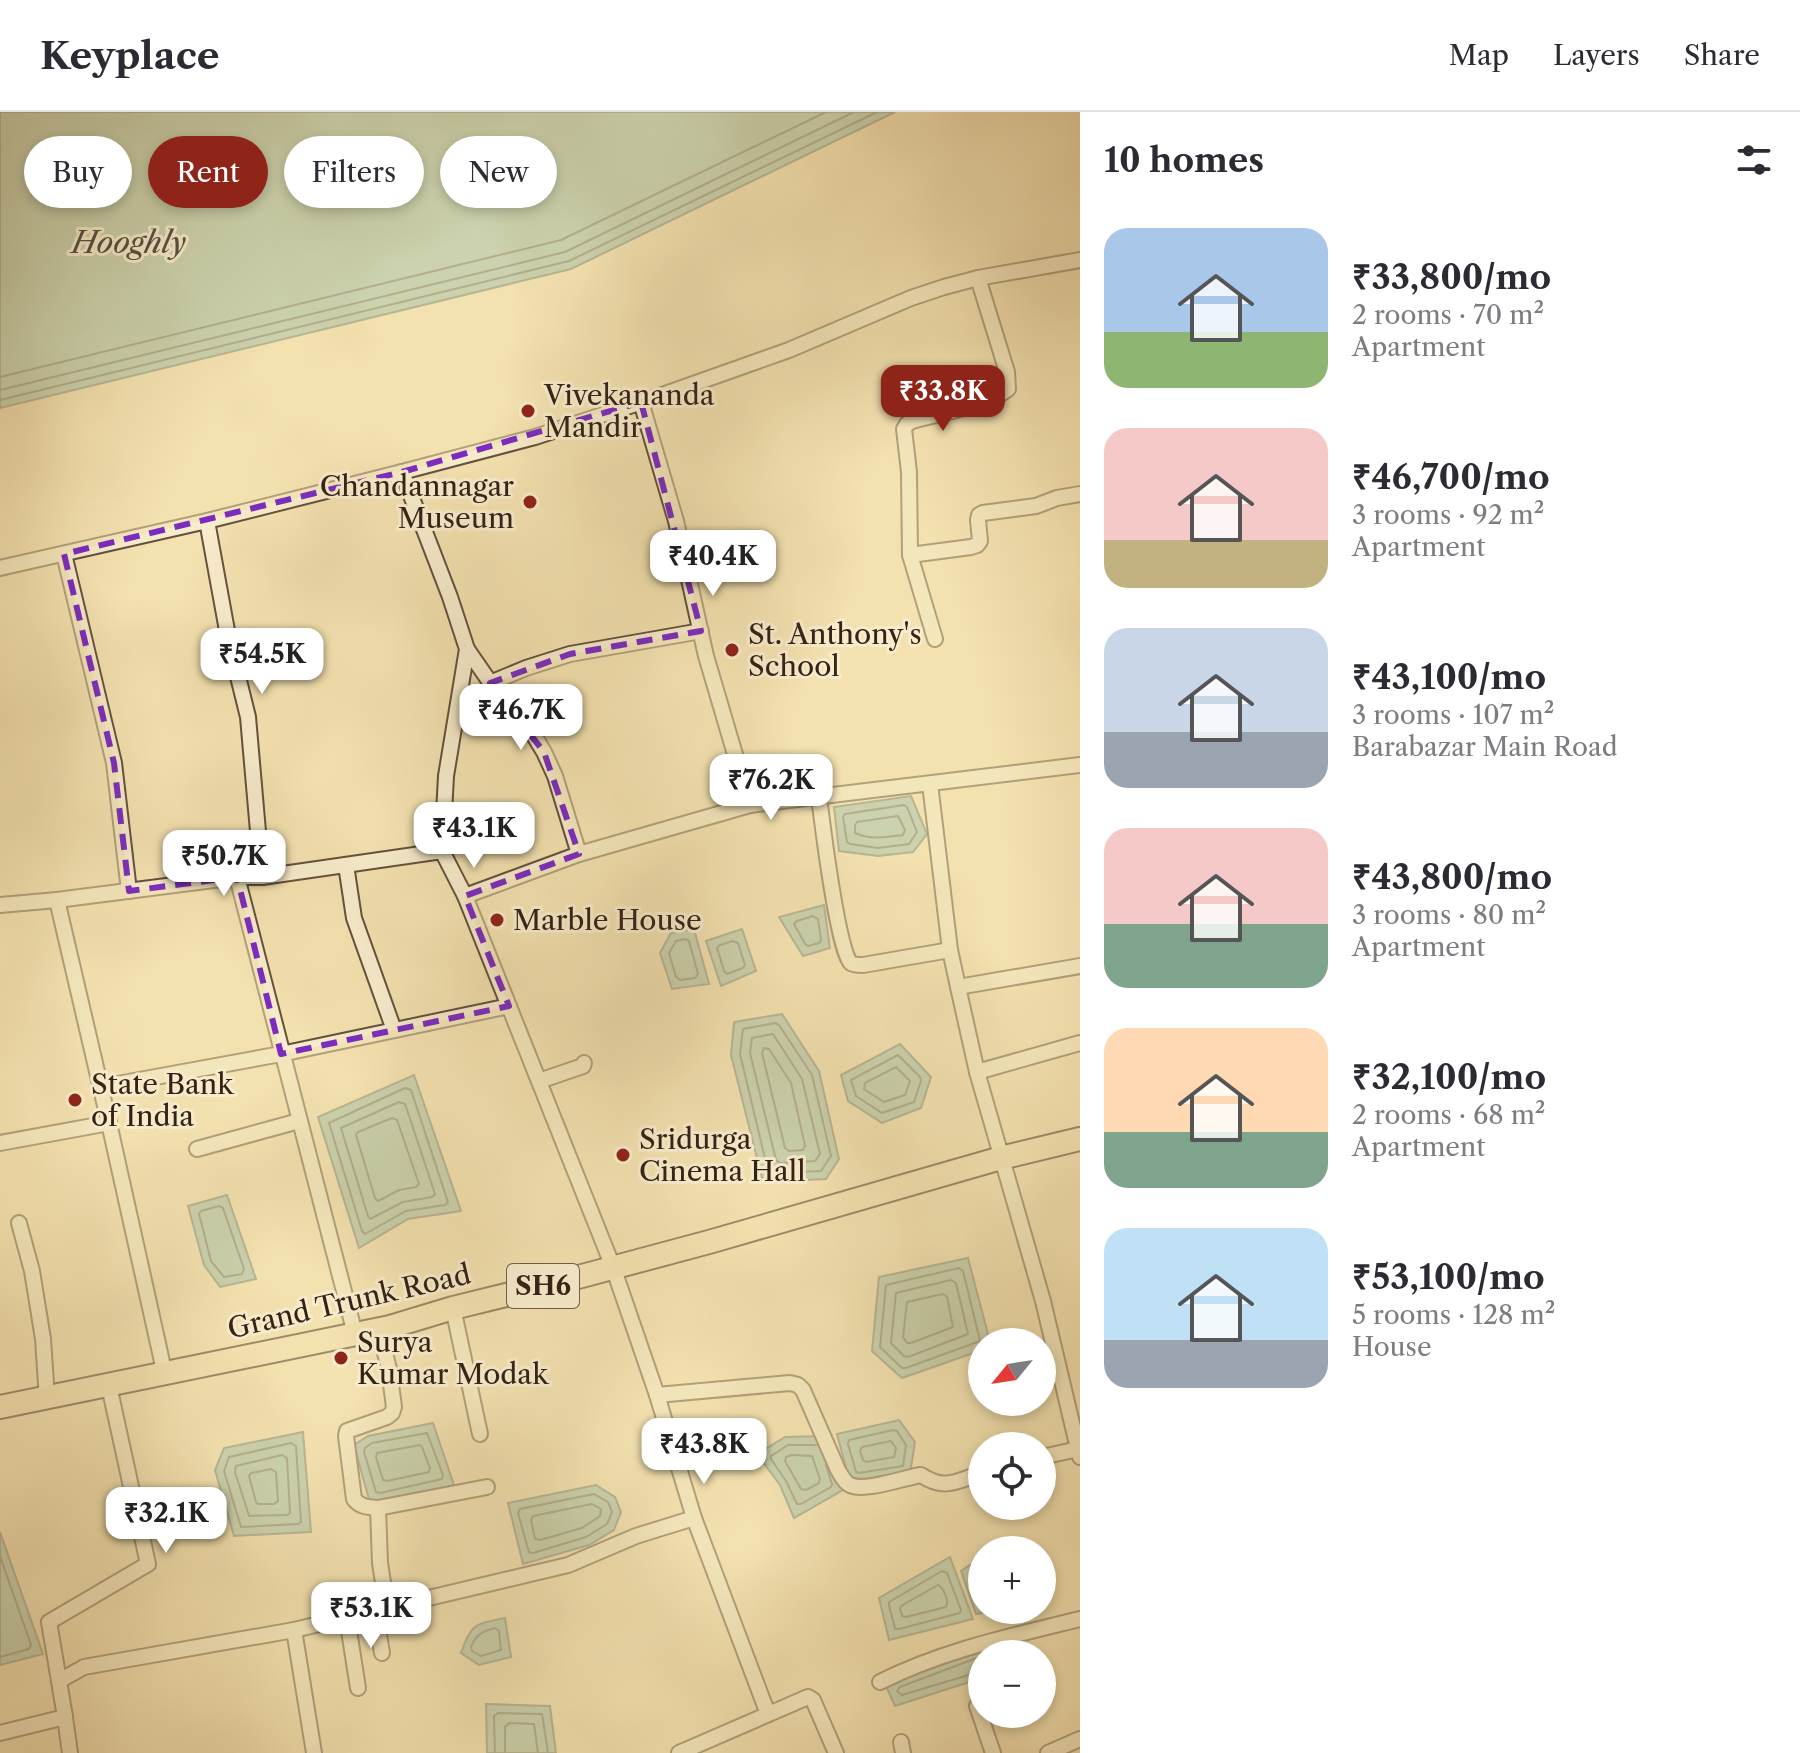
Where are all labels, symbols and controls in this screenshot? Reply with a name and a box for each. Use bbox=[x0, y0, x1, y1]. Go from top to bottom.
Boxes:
text: Keyplace bbox=[40, 32, 219, 79]
text: Map bbox=[1449, 38, 1509, 72]
text: Layers bbox=[1553, 38, 1640, 72]
text: Share bbox=[1684, 38, 1760, 72]
chip: Buy bbox=[24, 136, 132, 208]
chip: Rent bbox=[148, 136, 268, 208]
chip: Filters bbox=[284, 136, 424, 208]
chip: New bbox=[440, 136, 557, 208]
icon: filters bbox=[1732, 138, 1776, 182]
text: 10 homes bbox=[1104, 139, 1264, 181]
water label: Hooghly bbox=[70, 224, 186, 261]
text: ₹33,800/mo bbox=[1352, 256, 1551, 298]
icon: home bbox=[1168, 260, 1264, 356]
text: 2 rooms · 70 m² bbox=[1352, 299, 1544, 331]
text: Apartment bbox=[1352, 331, 1485, 363]
pin: ₹33.8K bbox=[878, 365, 1008, 433]
text: ₹33.8K bbox=[899, 375, 987, 407]
place label: Vivekananda Mandir bbox=[543, 378, 715, 444]
marker: Vivekananda Mandir bbox=[519, 402, 537, 420]
text: ₹46,700/mo bbox=[1352, 456, 1550, 498]
icon: home bbox=[1168, 460, 1264, 556]
place label: Chandannagar Museum bbox=[320, 469, 514, 535]
marker: Chandannagar Museum bbox=[521, 493, 539, 511]
text: 3 rooms · 92 m² bbox=[1352, 499, 1544, 531]
pin: ₹40.4K bbox=[648, 530, 778, 598]
text: Apartment bbox=[1352, 531, 1485, 563]
text: ₹40.4K bbox=[668, 540, 758, 572]
place label: St. Anthony's School bbox=[748, 617, 922, 683]
pin: ₹54.5K bbox=[197, 628, 327, 696]
text: ₹54.5K bbox=[219, 638, 305, 670]
marker: St. Anthony's School bbox=[723, 641, 741, 659]
text: ₹43,100/mo bbox=[1352, 656, 1546, 698]
icon: home bbox=[1168, 660, 1264, 756]
pin: ₹46.7K bbox=[456, 684, 586, 752]
text: ₹46.7K bbox=[477, 694, 565, 726]
text: 3 rooms · 107 m² bbox=[1352, 699, 1554, 731]
text: Barabazar Main Road bbox=[1352, 731, 1618, 763]
pin: ₹76.2K bbox=[706, 754, 836, 822]
text: ₹76.2K bbox=[728, 764, 814, 796]
pin: ₹43.1K bbox=[409, 802, 539, 870]
text: ₹43.1K bbox=[432, 812, 516, 844]
pin: ₹50.7K bbox=[159, 830, 289, 898]
text: ₹50.7K bbox=[181, 840, 267, 872]
text: ₹43,800/mo bbox=[1352, 856, 1552, 898]
icon: home bbox=[1168, 860, 1264, 956]
text: 3 rooms · 80 m² bbox=[1352, 899, 1546, 931]
place label: Marble House bbox=[513, 903, 702, 937]
marker: Marble House bbox=[488, 911, 506, 929]
text: Apartment bbox=[1352, 931, 1485, 963]
text: ₹32,100/mo bbox=[1352, 1056, 1546, 1098]
icon: home bbox=[1168, 1060, 1264, 1156]
place label: State Bank of India bbox=[91, 1067, 235, 1133]
marker: State Bank of India bbox=[66, 1091, 84, 1109]
text: 2 rooms · 68 m² bbox=[1352, 1099, 1545, 1131]
place label: Sridurga Cinema Hall bbox=[639, 1122, 805, 1188]
text: Apartment bbox=[1352, 1131, 1485, 1163]
marker: Sridurga Cinema Hall bbox=[614, 1146, 632, 1164]
street label: Grand Trunk Road bbox=[224, 1256, 474, 1346]
text: ₹53,100/mo bbox=[1352, 1256, 1545, 1298]
icon: home bbox=[1168, 1260, 1264, 1356]
road number: SH6 bbox=[507, 1264, 579, 1308]
text: 5 rooms · 128 m² bbox=[1352, 1299, 1555, 1331]
place label: Surya Kumar Modak bbox=[357, 1325, 550, 1391]
north arrow bbox=[968, 1328, 1056, 1416]
map controls bbox=[968, 1328, 1056, 1728]
text: House bbox=[1352, 1331, 1432, 1363]
marker: Surya Kumar Modak bbox=[332, 1349, 350, 1367]
pin: ₹43.8K bbox=[639, 1418, 769, 1486]
text: ₹43.8K bbox=[660, 1428, 748, 1460]
button: locate bbox=[968, 1432, 1056, 1520]
pin: ₹32.1K bbox=[101, 1487, 231, 1555]
text: ₹32.1K bbox=[124, 1497, 208, 1529]
button: + bbox=[968, 1536, 1056, 1624]
pin: ₹53.1K bbox=[306, 1582, 436, 1650]
text: ₹53.1K bbox=[329, 1592, 413, 1624]
button: − bbox=[968, 1640, 1056, 1728]

